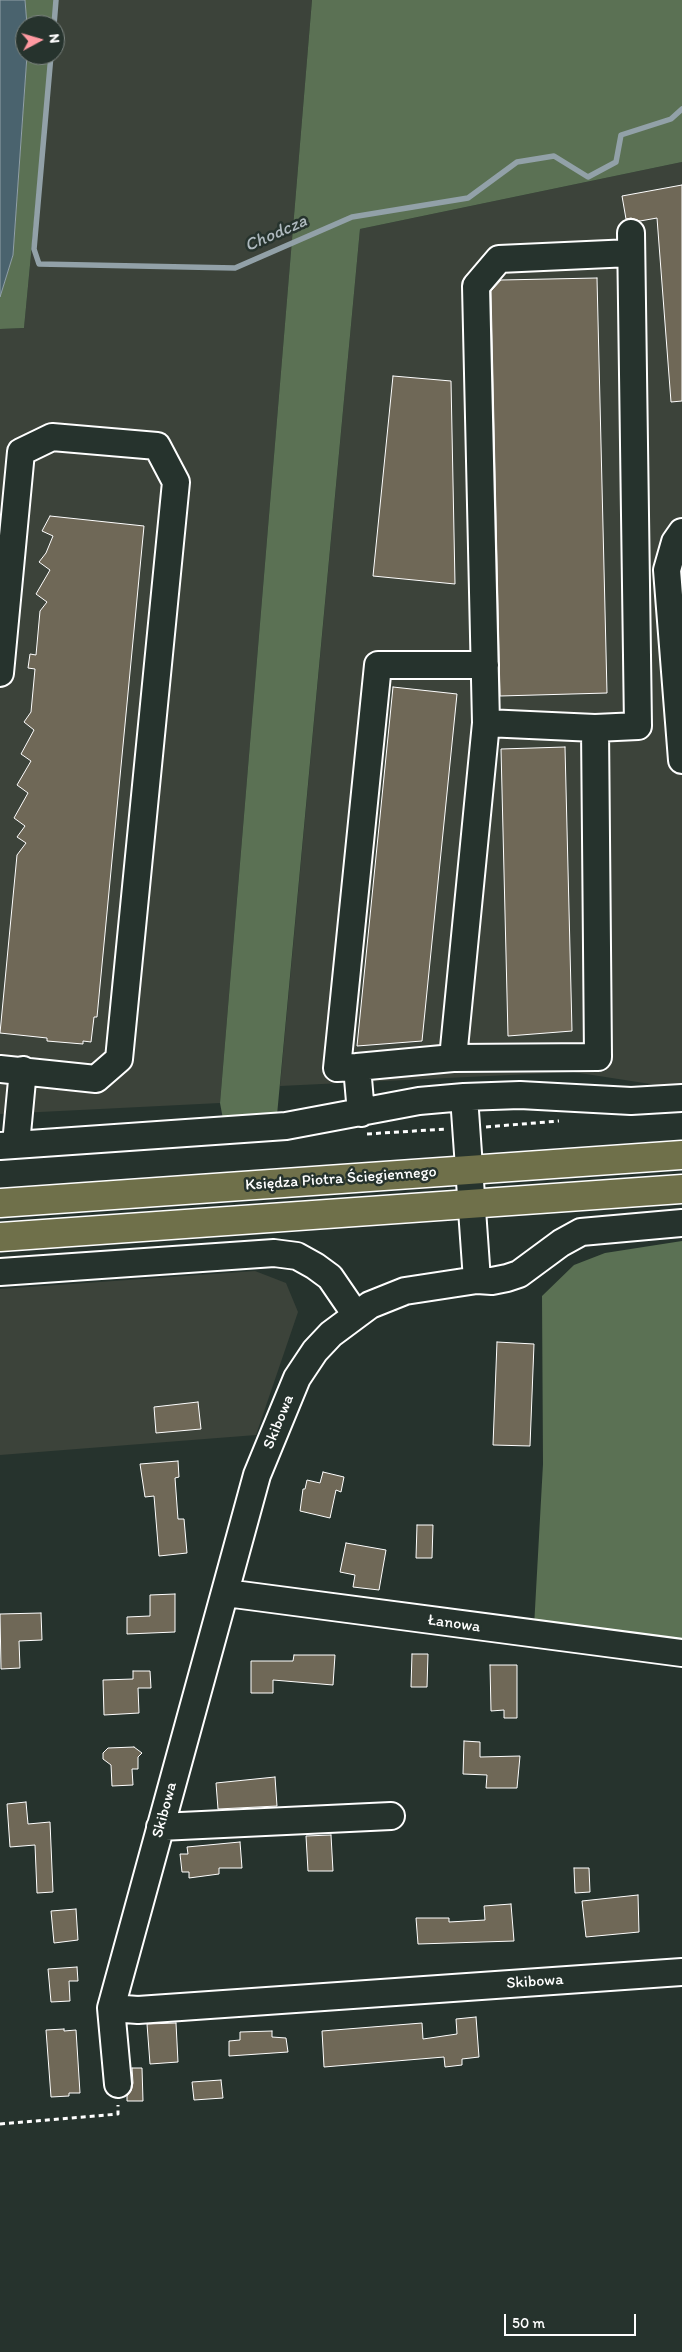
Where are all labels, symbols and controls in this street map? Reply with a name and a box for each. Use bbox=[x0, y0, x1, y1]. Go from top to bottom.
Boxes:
north arrow bbox=[15, 15, 65, 65]
text: N bbox=[45, 33, 63, 44]
water label: Chodcza bbox=[242, 211, 310, 257]
street label: Księdza Piotra Ściegiennego bbox=[245, 1163, 437, 1195]
street label: Skibowa bbox=[259, 1392, 299, 1452]
street label: Łanowa bbox=[426, 1611, 482, 1637]
street label: Skibowa bbox=[148, 1780, 182, 1840]
street label: Skibowa bbox=[506, 1970, 564, 1994]
scale bar bbox=[507, 2304, 640, 2336]
text: 50 m bbox=[512, 2314, 545, 2332]

